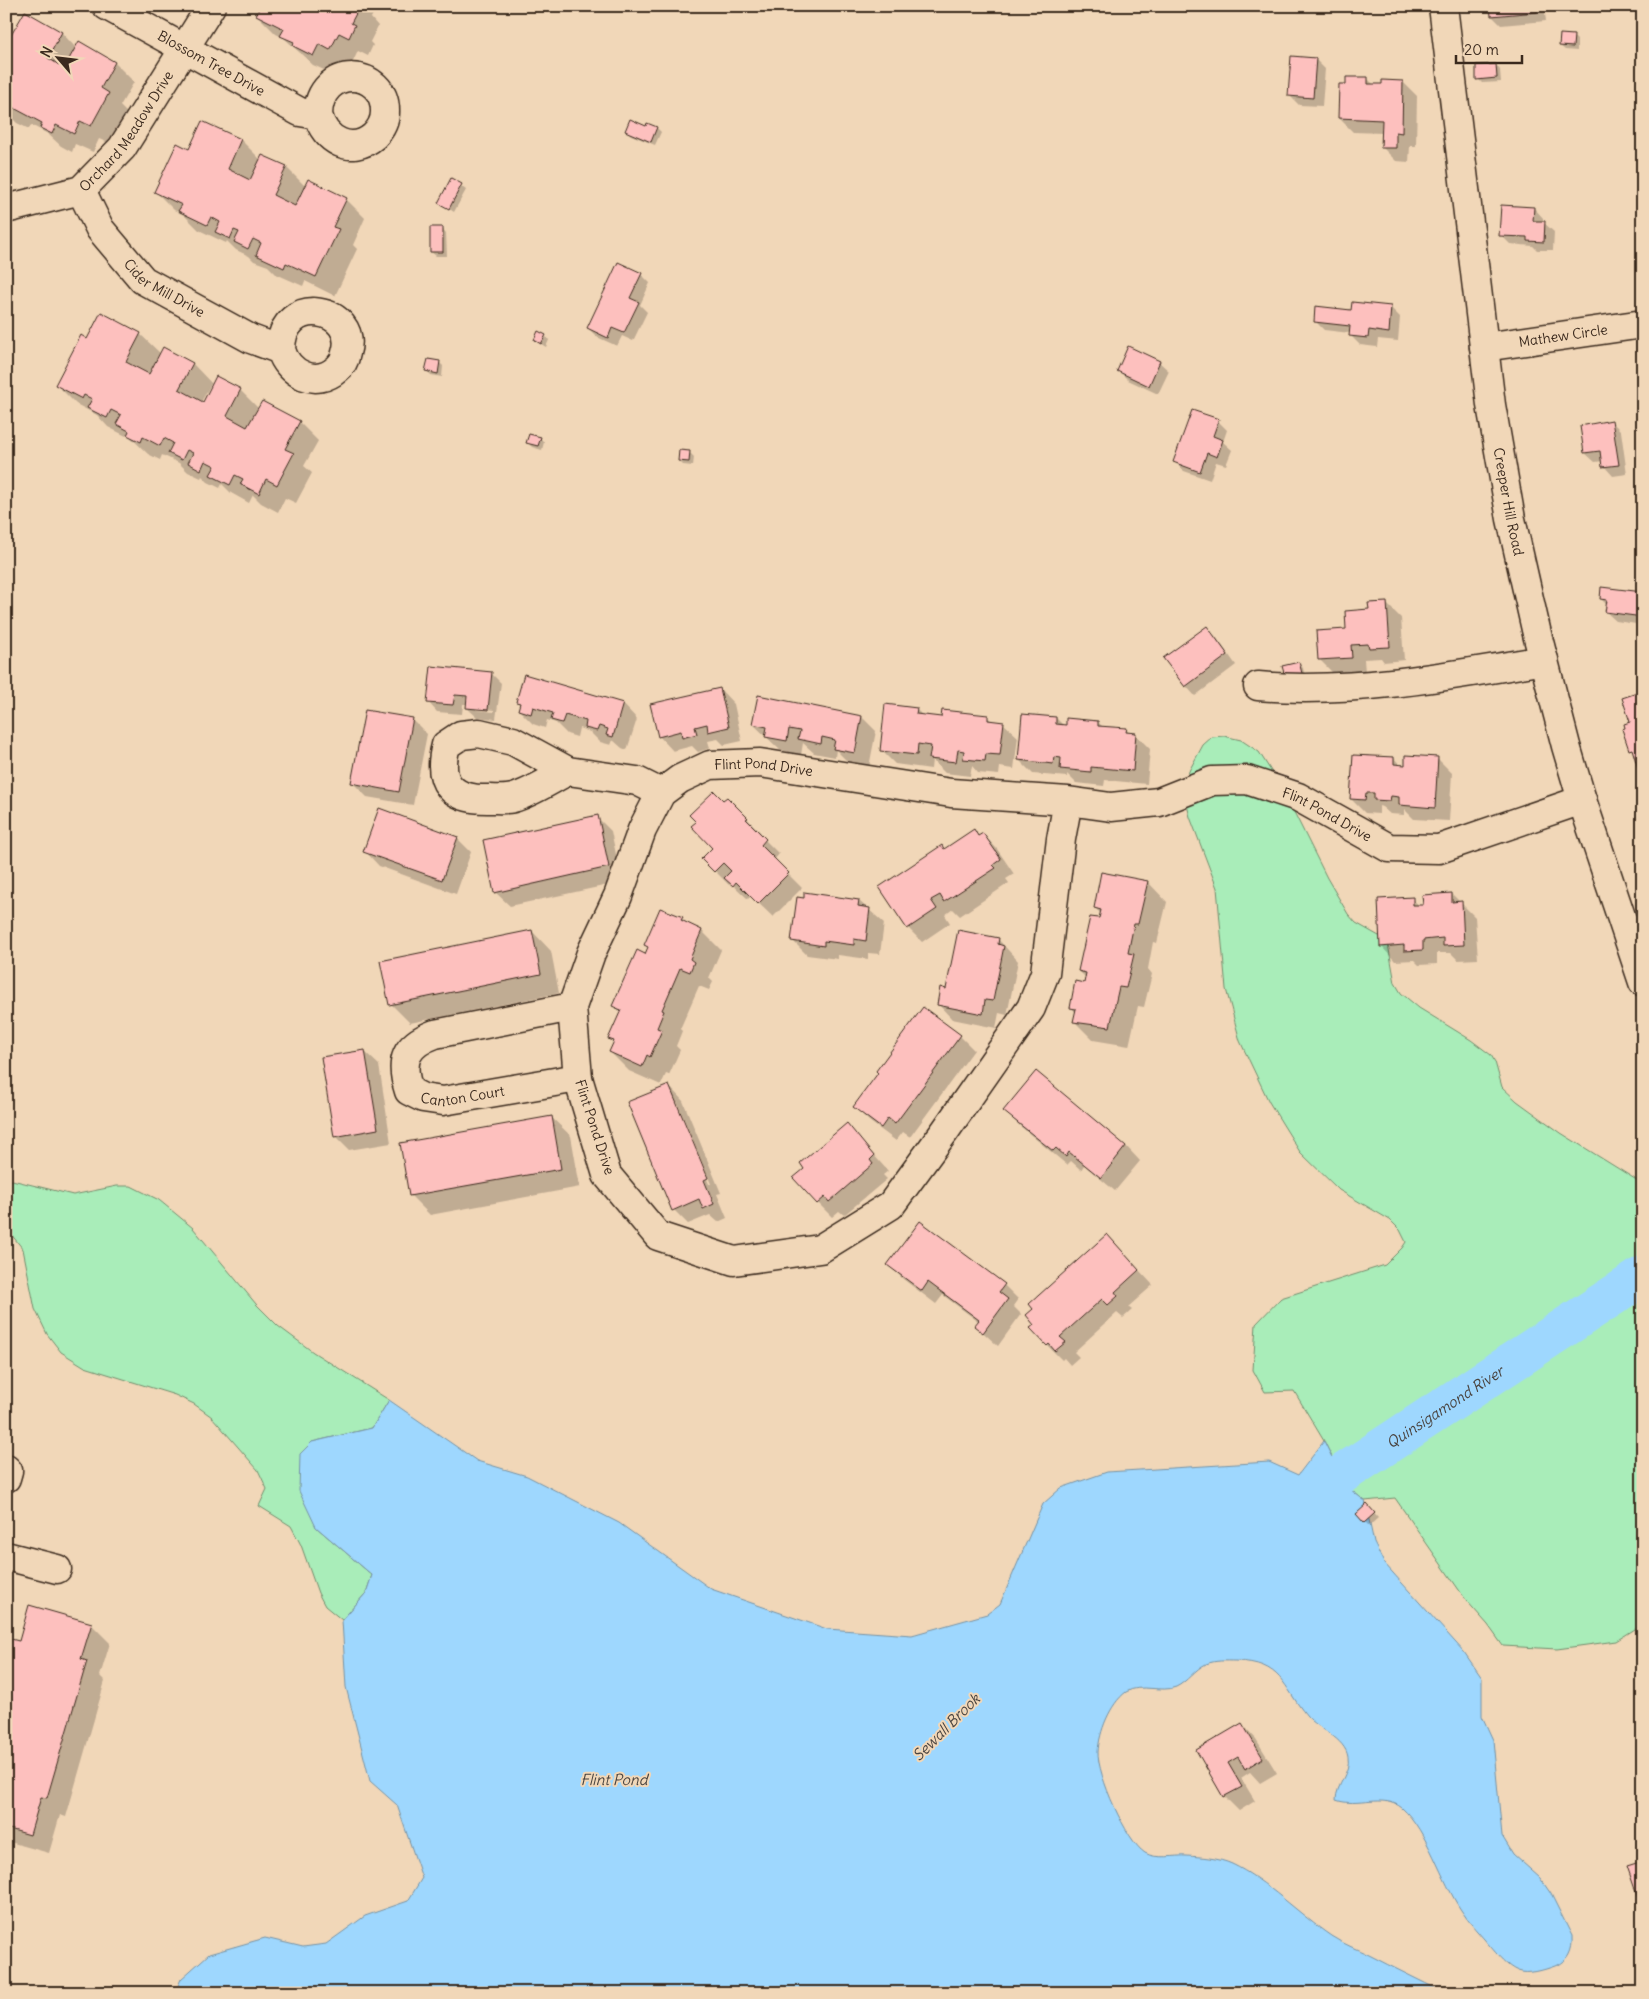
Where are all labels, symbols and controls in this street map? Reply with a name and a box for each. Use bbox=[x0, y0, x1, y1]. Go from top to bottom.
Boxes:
street label: Blossom Tree Drive bbox=[155, 27, 268, 100]
north arrow bbox=[32, 32, 82, 82]
scale bar bbox=[1456, 32, 1523, 64]
text: 20 m bbox=[1464, 40, 1499, 59]
text: N bbox=[36, 43, 57, 60]
street label: Orchard Meadow Drive bbox=[75, 67, 177, 196]
street label: Cider Mill Drive bbox=[120, 255, 208, 321]
street label: Mathew Circle bbox=[1517, 320, 1609, 351]
street label: Creeper Hill Road bbox=[1490, 446, 1528, 557]
street label: Flint Pond Drive bbox=[714, 754, 814, 780]
street label: Flint Pond Drive bbox=[1280, 783, 1375, 846]
street label: Flint Pond Drive bbox=[571, 1077, 619, 1177]
street label: Canton Court bbox=[419, 1082, 506, 1110]
water label: Quinsigamond River bbox=[1382, 1360, 1508, 1452]
water label: Sewall Brook bbox=[908, 1688, 985, 1765]
water label: Flint Pond bbox=[580, 1770, 650, 1789]

